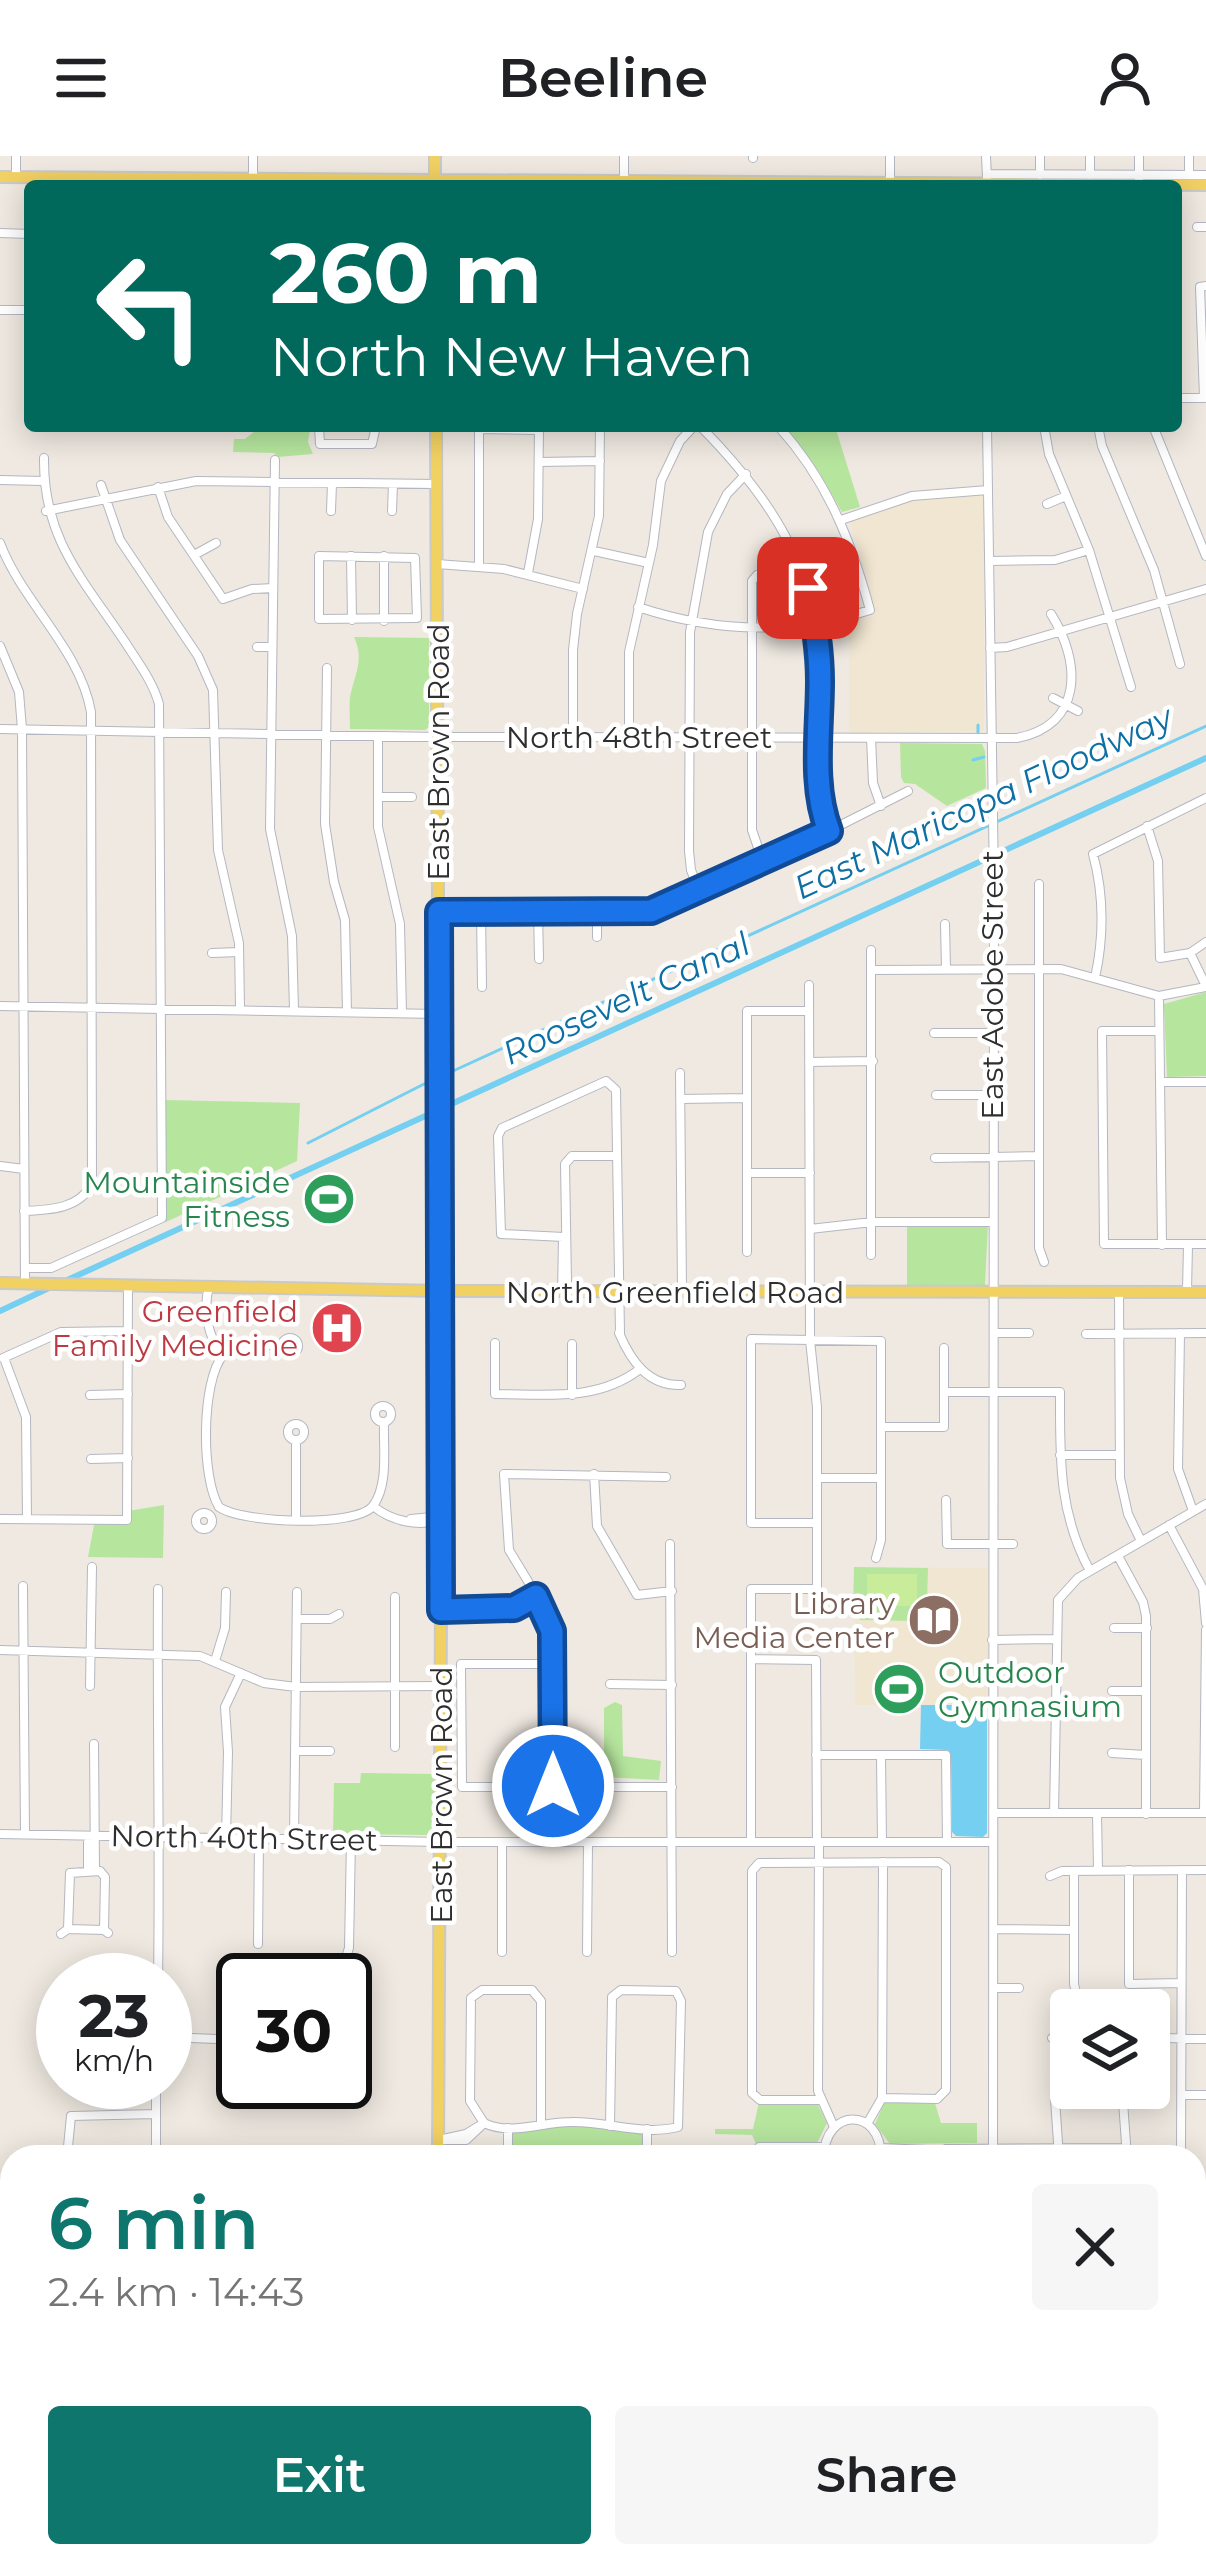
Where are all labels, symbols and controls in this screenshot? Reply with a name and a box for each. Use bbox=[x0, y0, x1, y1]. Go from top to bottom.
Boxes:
icon: menu bbox=[48, 45, 114, 111]
text: Beeline bbox=[498, 45, 708, 111]
icon: person bbox=[1092, 45, 1158, 111]
text: 260 m bbox=[270, 222, 542, 324]
icon: left bbox=[72, 228, 228, 384]
text: North New Haven bbox=[270, 324, 753, 390]
pin bbox=[757, 537, 859, 639]
icon: arrive bbox=[775, 555, 841, 621]
street label: East Brown Road bbox=[420, 623, 457, 881]
water label: East Maricopa Floodway bbox=[788, 696, 1180, 907]
street label: North 48th Street bbox=[506, 719, 772, 756]
street label: East Adobe Street bbox=[974, 850, 1011, 1120]
water label: Roosevelt Canal bbox=[496, 923, 756, 1073]
place label: Mountainside Fitness bbox=[83, 1164, 290, 1235]
sports icon: Mountainside Fitness bbox=[301, 1171, 357, 1227]
street label: North Greenfield Road bbox=[506, 1274, 844, 1311]
place label: Greenfield Family Medicine bbox=[52, 1293, 298, 1364]
hospital icon: Greenfield Family Medicine bbox=[309, 1300, 365, 1356]
place label: Library Media Center bbox=[694, 1585, 896, 1656]
library icon: Library Media Center bbox=[906, 1592, 962, 1648]
place label: Outdoor Gymnasium bbox=[938, 1654, 1122, 1725]
sports icon: Outdoor Gymnasium bbox=[871, 1661, 927, 1717]
street label: East Brown Road bbox=[423, 1666, 460, 1924]
position arrow bbox=[490, 1723, 616, 1849]
street label: North 40th Street bbox=[110, 1817, 378, 1859]
speed limit sign: 30 bbox=[216, 1953, 372, 2109]
text: 23 bbox=[79, 1979, 149, 2052]
map controls bbox=[1050, 1989, 1170, 2109]
button: layers bbox=[1050, 1989, 1170, 2109]
text: km/h bbox=[74, 2042, 154, 2079]
text: 6 min bbox=[48, 2179, 259, 2267]
button: close bbox=[1032, 2184, 1158, 2310]
text: 2.4 km · 14:43 bbox=[48, 2268, 305, 2316]
button: Exit bbox=[48, 2406, 591, 2544]
button: Share bbox=[615, 2406, 1158, 2544]

